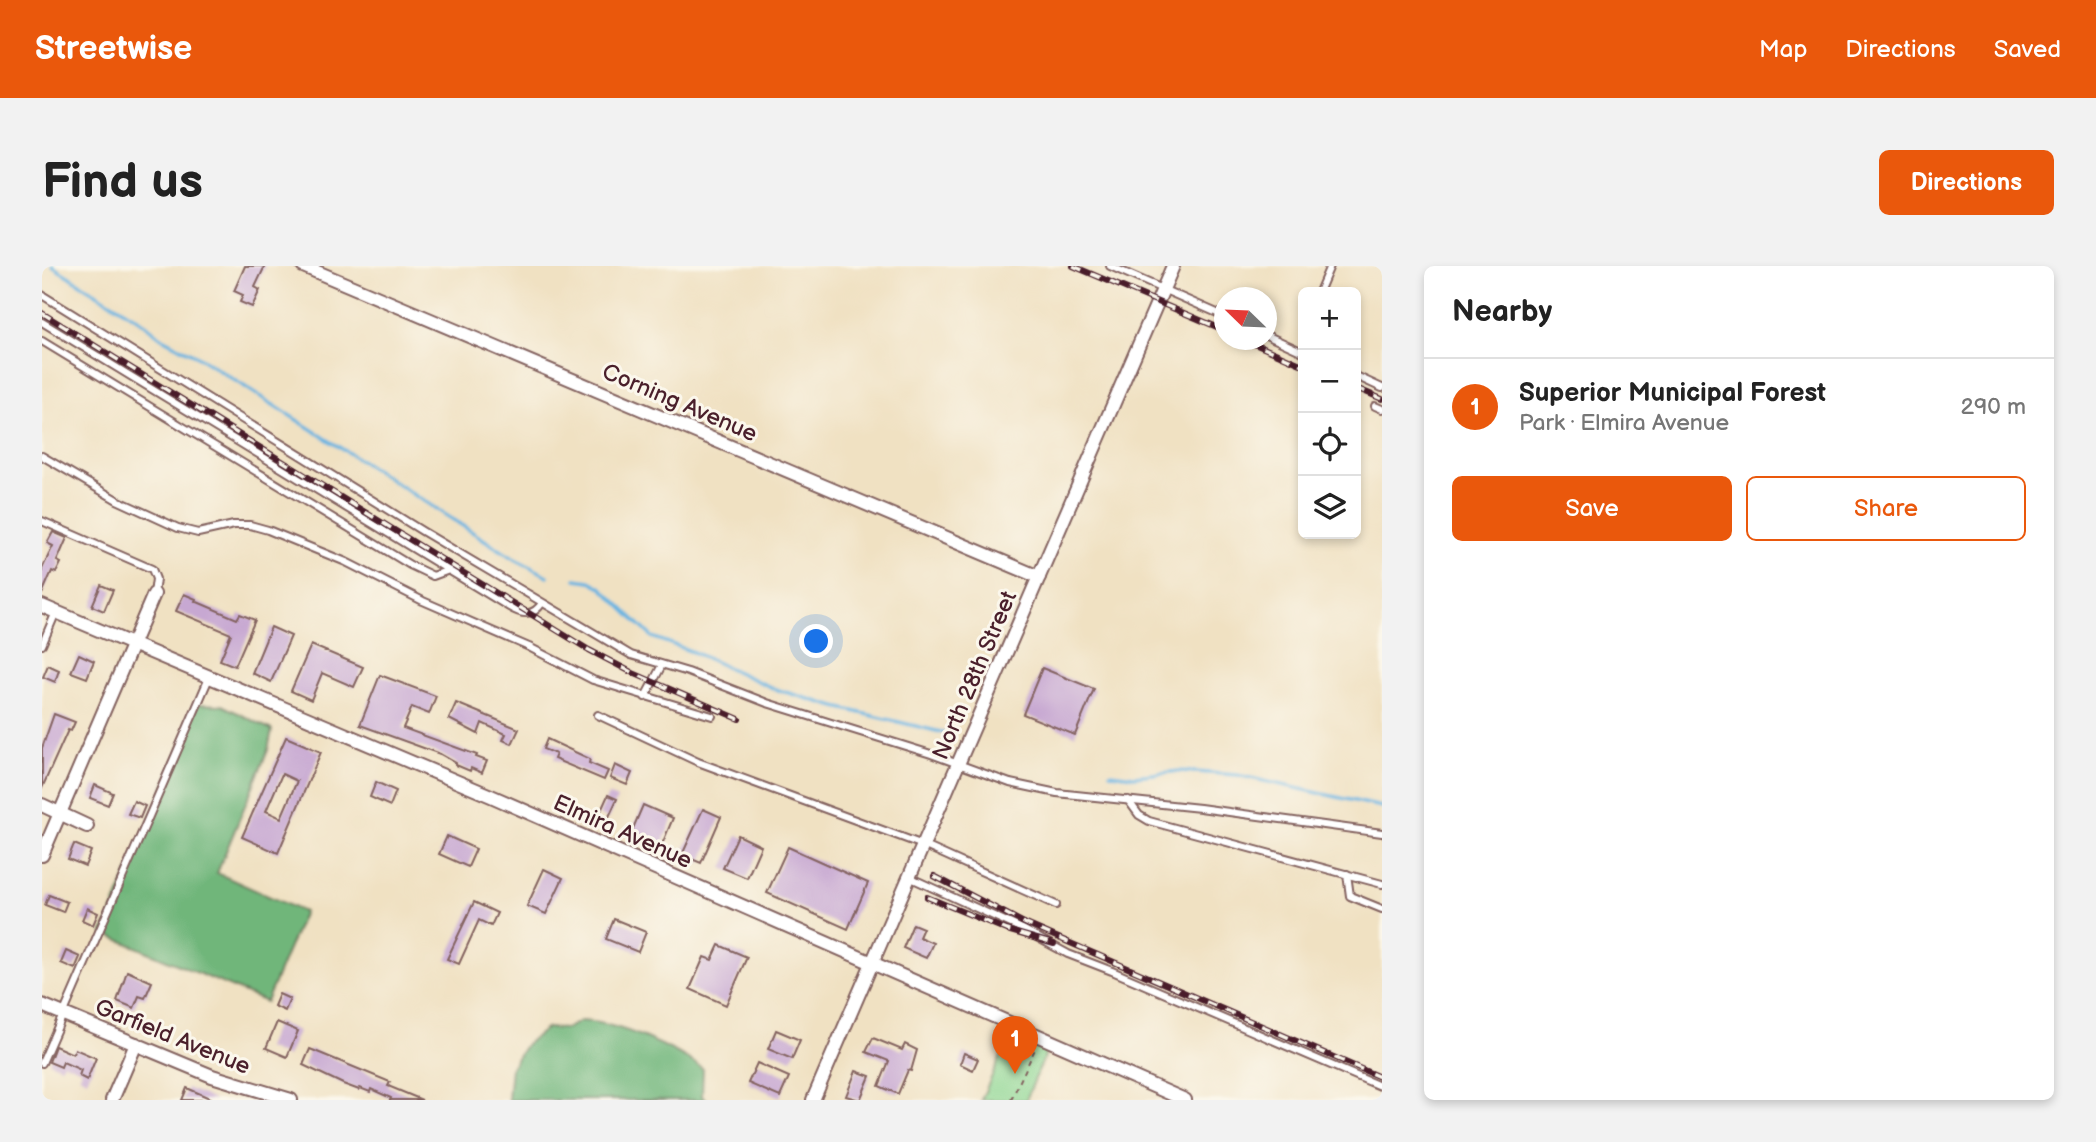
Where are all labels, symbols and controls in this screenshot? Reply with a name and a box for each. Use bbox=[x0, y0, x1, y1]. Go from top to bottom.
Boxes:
text: Streetwise bbox=[35, 29, 192, 69]
text: Map bbox=[1759, 35, 1807, 64]
text: Directions bbox=[1845, 35, 1956, 64]
text: Saved bbox=[1994, 35, 2061, 64]
button: Directions bbox=[1879, 150, 2054, 215]
text: Find us bbox=[42, 153, 203, 212]
north arrow bbox=[1214, 287, 1277, 350]
map controls bbox=[1298, 287, 1361, 539]
button: + bbox=[1298, 287, 1361, 350]
text: Nearby bbox=[1452, 294, 1552, 330]
button: − bbox=[1298, 350, 1361, 413]
street label: Corning Avenue bbox=[598, 358, 761, 448]
text: Superior Municipal Forest bbox=[1519, 378, 1826, 409]
text: 1 bbox=[1470, 393, 1480, 421]
text: 290 m bbox=[1960, 393, 2026, 421]
text: Park · Elmira Avenue bbox=[1519, 409, 1729, 437]
button: locate bbox=[1298, 413, 1361, 476]
button: layers bbox=[1298, 476, 1361, 539]
button: Save bbox=[1452, 476, 1732, 541]
button: Share bbox=[1746, 476, 2026, 541]
street label: North 28th Street bbox=[927, 587, 1023, 764]
your location bbox=[799, 624, 833, 658]
street label: Elmira Avenue bbox=[549, 789, 696, 875]
street label: Garfield Avenue bbox=[91, 993, 254, 1081]
pin: 1 bbox=[992, 1016, 1038, 1074]

